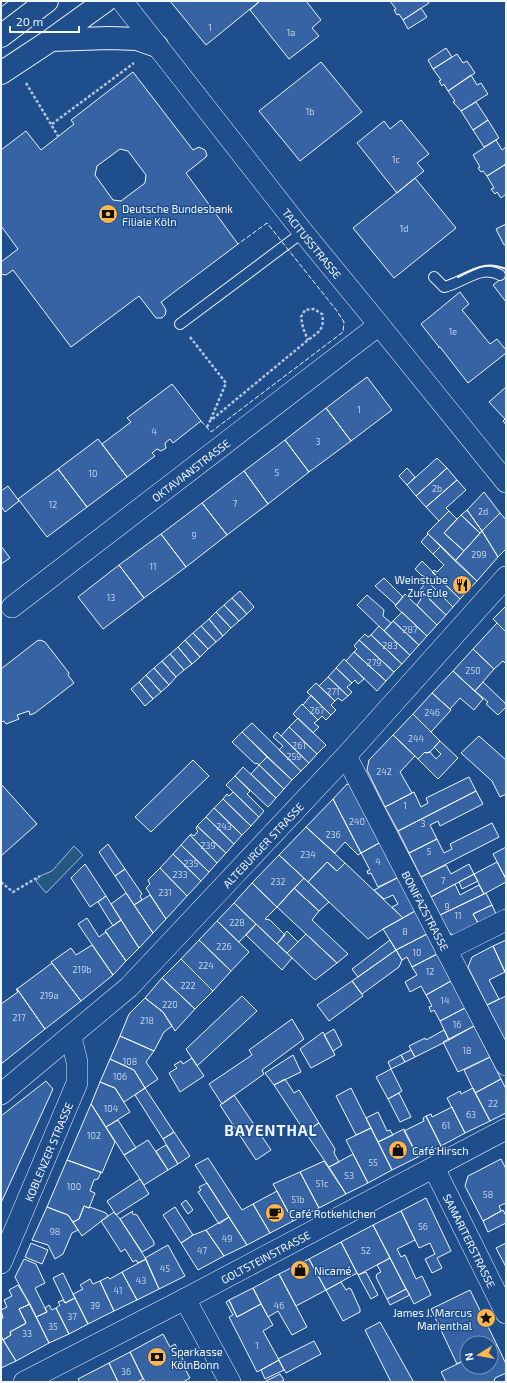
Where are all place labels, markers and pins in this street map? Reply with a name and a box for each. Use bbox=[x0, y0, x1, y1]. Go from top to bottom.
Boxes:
place label: Deutsche Bundesbank Filiale Köln bbox=[122, 202, 233, 228]
bank icon: Deutsche Bundesbank Filiale Köln bbox=[97, 203, 119, 225]
place label: Weinstube Zur Eule bbox=[395, 573, 448, 599]
restaurant icon: Weinstube Zur Eule bbox=[451, 574, 473, 596]
shop icon: Café Hirsch bbox=[387, 1139, 409, 1161]
place label: Café Hirsch bbox=[412, 1144, 469, 1157]
cafe icon: Café Rotkehlchen bbox=[264, 1202, 286, 1224]
place label: Café Rotkehlchen bbox=[289, 1207, 376, 1220]
shop icon: Nicamé bbox=[289, 1259, 311, 1281]
place label: Nicamé bbox=[314, 1264, 352, 1277]
place label: James J. Marcus Marienthal bbox=[393, 1306, 473, 1332]
place icon: James J. Marcus Marienthal bbox=[475, 1307, 497, 1329]
place label: Sparkasse KölnBonn bbox=[171, 1345, 223, 1371]
bank icon: Sparkasse KölnBonn bbox=[146, 1346, 168, 1368]

